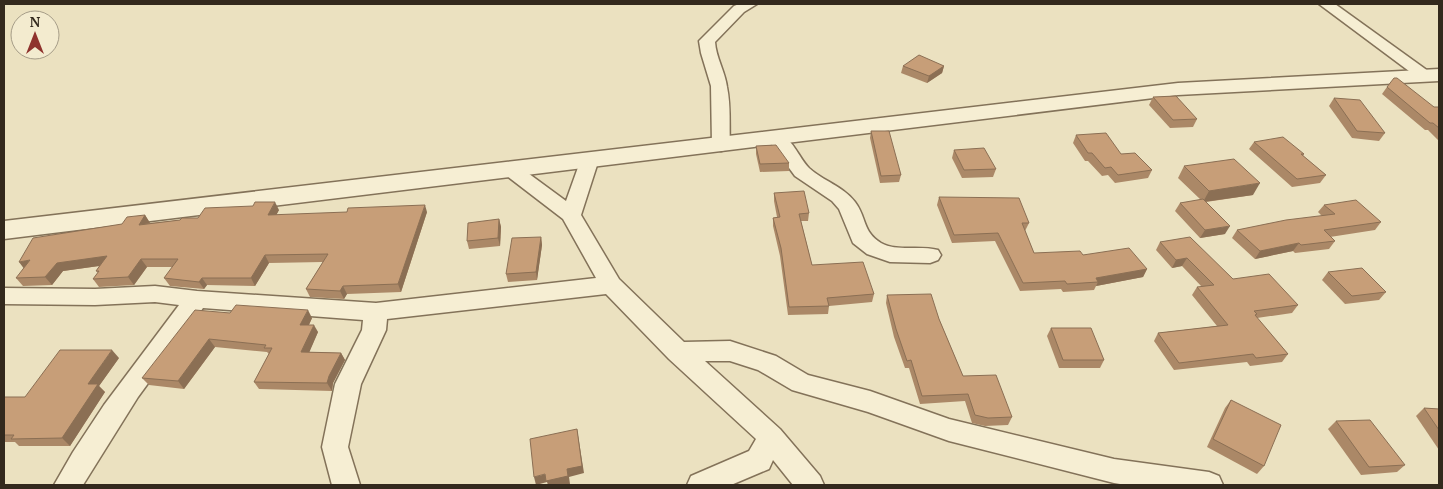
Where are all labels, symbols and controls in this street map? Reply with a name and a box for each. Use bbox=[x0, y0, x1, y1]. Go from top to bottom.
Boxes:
north arrow bbox=[10, 10, 60, 60]
text: N bbox=[30, 12, 41, 31]

